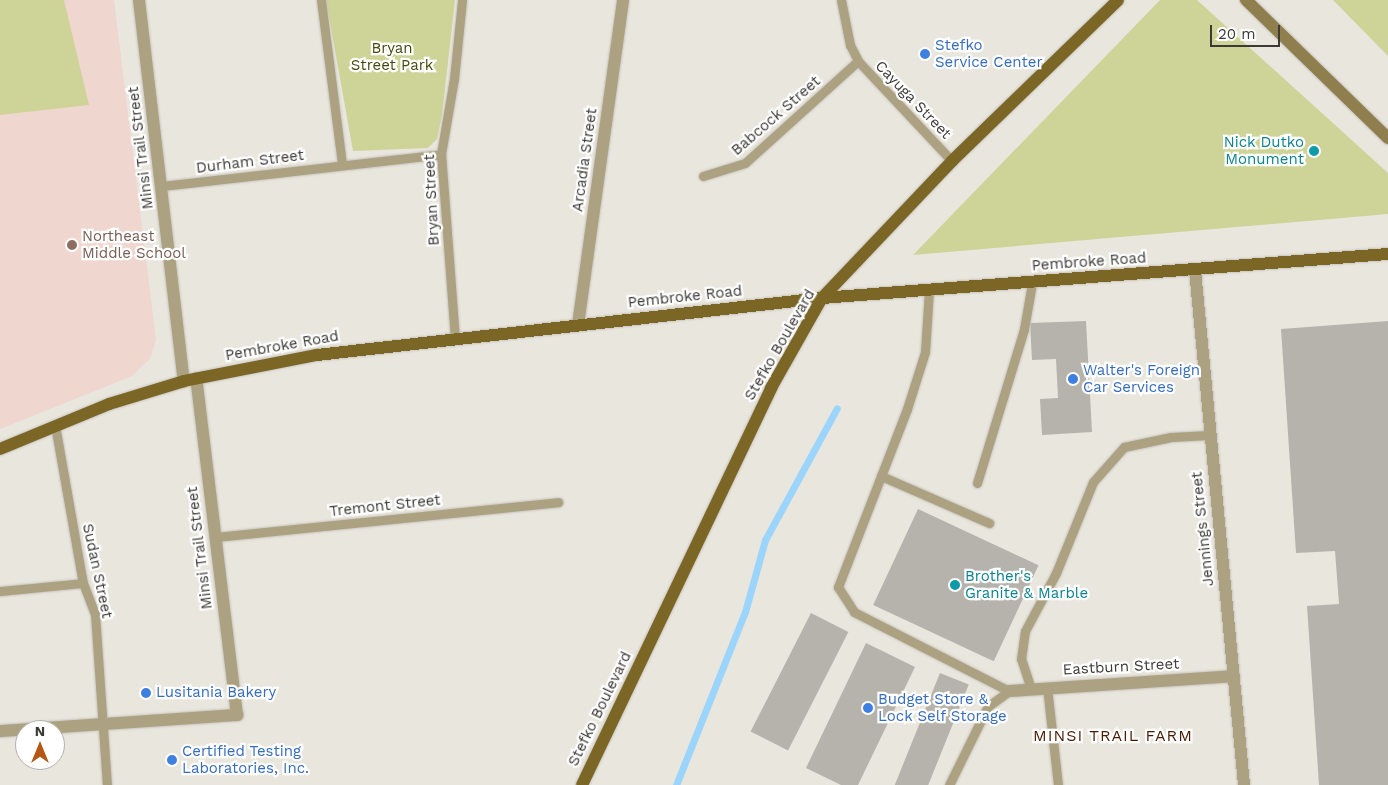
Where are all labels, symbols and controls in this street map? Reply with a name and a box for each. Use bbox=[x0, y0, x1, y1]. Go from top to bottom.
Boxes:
scale bar bbox=[1213, 15, 1283, 47]
text: 20 m bbox=[1218, 25, 1256, 43]
place label: Stefko Service Center bbox=[935, 36, 1043, 71]
park label: Bryan Street Park bbox=[351, 39, 433, 74]
marker: Stefko Service Center bbox=[919, 48, 931, 60]
street label: Cayuga Street bbox=[871, 57, 955, 143]
street label: Babcock Street bbox=[728, 72, 824, 160]
street label: Minsi Trail Street bbox=[124, 85, 158, 211]
street label: Arcadia Street bbox=[569, 107, 601, 213]
place label: Nick Dutko Monument bbox=[1223, 133, 1304, 168]
marker: Nick Dutko Monument bbox=[1308, 145, 1320, 157]
street label: Durham Street bbox=[195, 146, 305, 178]
street label: Bryan Street bbox=[421, 154, 443, 246]
place label: Northeast Middle School bbox=[82, 227, 186, 262]
marker: Northeast Middle School bbox=[66, 239, 78, 251]
street label: Pembroke Road bbox=[1031, 249, 1147, 275]
street label: Pembroke Road bbox=[627, 282, 743, 312]
street label: Stefko Boulevard bbox=[741, 286, 819, 404]
street label: Pembroke Road bbox=[224, 327, 340, 365]
place label: Walter's Foreign Car Services bbox=[1083, 361, 1200, 396]
marker: Walter's Foreign Car Services bbox=[1067, 373, 1079, 385]
street label: Jennings Street bbox=[1188, 471, 1218, 587]
street label: Minsi Trail Street bbox=[183, 485, 217, 611]
street label: Tremont Street bbox=[329, 491, 441, 521]
street label: Sudan Street bbox=[78, 522, 116, 620]
place label: Brother's Granite & Marble bbox=[965, 567, 1088, 602]
marker: Brother's Granite & Marble bbox=[949, 579, 961, 591]
street label: Stefko Boulevard bbox=[564, 649, 636, 769]
street label: Eastburn Street bbox=[1062, 655, 1180, 679]
place label: Lusitania Bakery bbox=[156, 684, 277, 702]
marker: Lusitania Bakery bbox=[140, 687, 152, 699]
place label: Budget Store & Lock Self Storage bbox=[878, 690, 1008, 725]
marker: Budget Store & Lock Self Storage bbox=[862, 702, 874, 714]
north arrow bbox=[15, 720, 65, 770]
text: N bbox=[35, 723, 45, 739]
district label: MINSI TRAIL FARM bbox=[1031, 726, 1195, 746]
place label: Certified Testing Laboratories, Inc. bbox=[182, 742, 309, 777]
marker: Certified Testing Laboratories, Inc. bbox=[166, 754, 178, 766]

